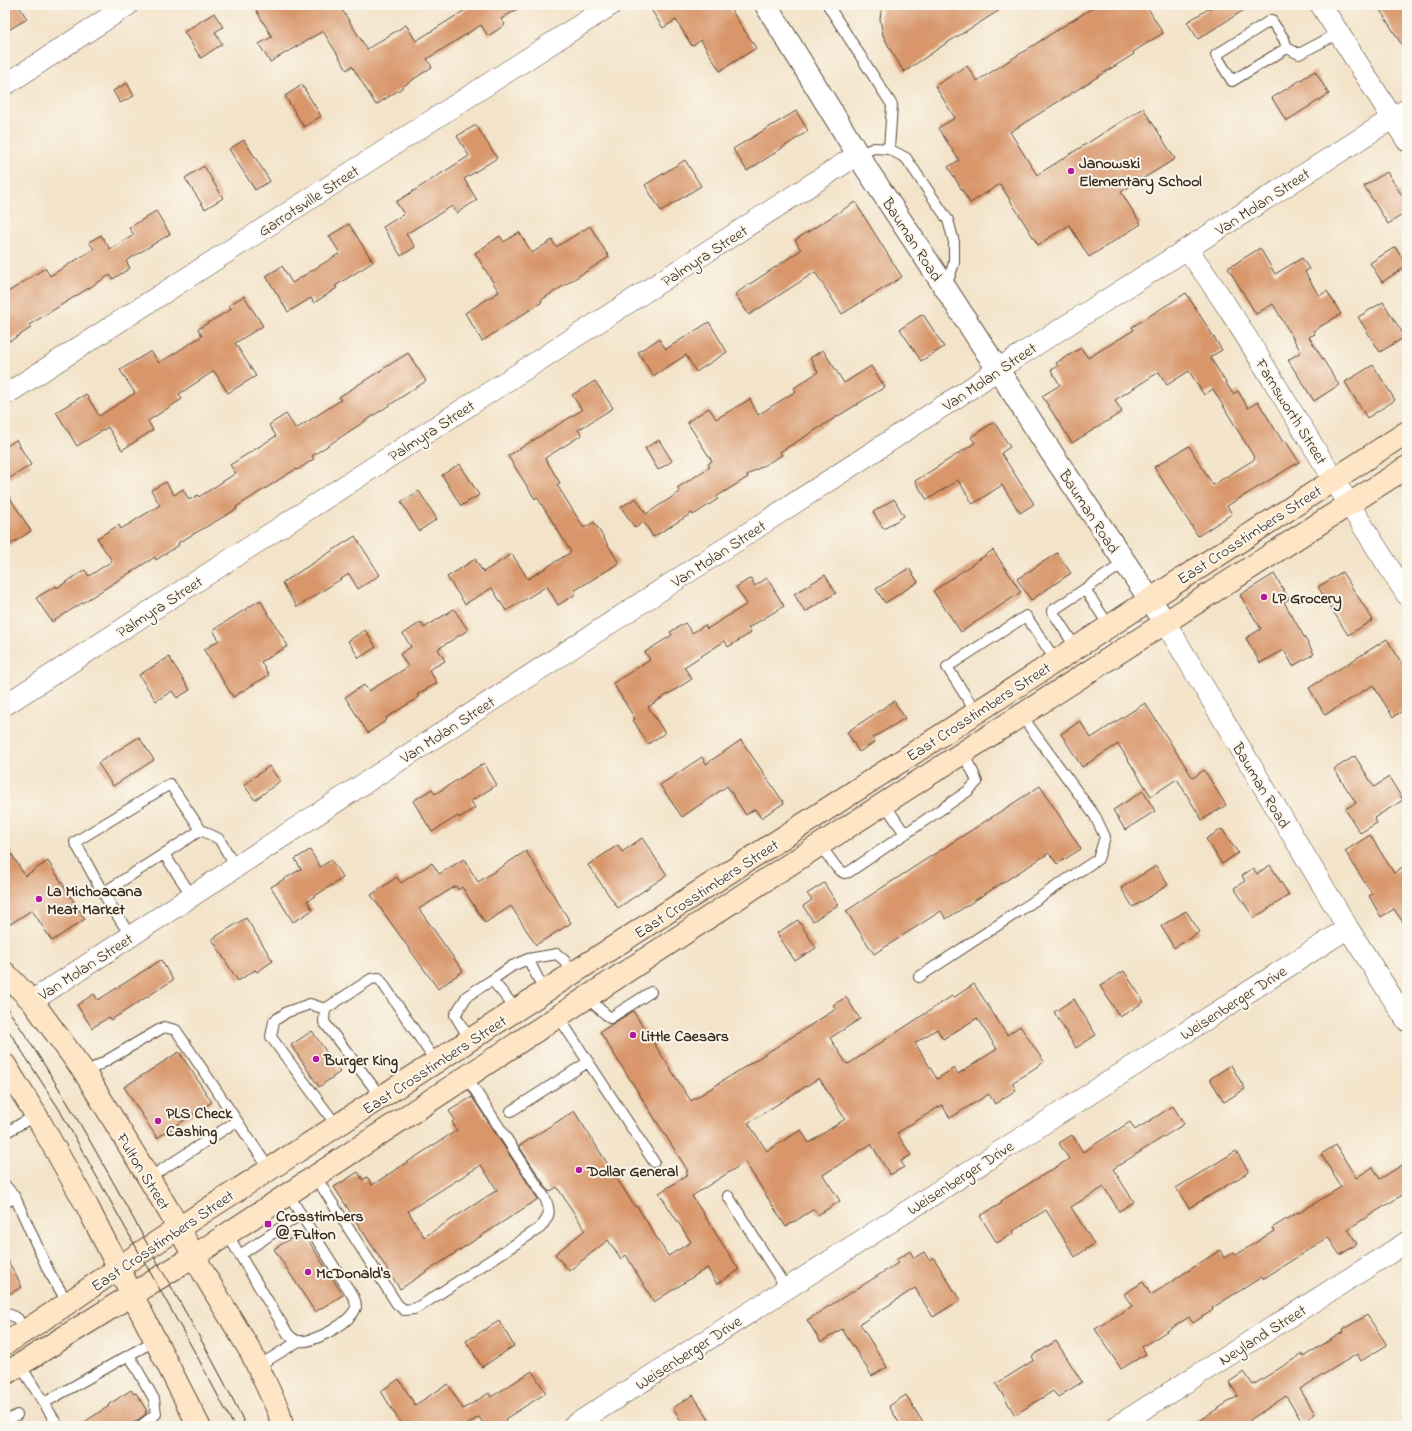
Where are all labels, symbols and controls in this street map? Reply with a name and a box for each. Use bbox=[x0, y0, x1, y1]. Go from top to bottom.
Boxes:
place label: Janowski Elementary School bbox=[1079, 152, 1202, 195]
street label: Garrotsville Street bbox=[254, 160, 365, 243]
street label: Van Molan Street bbox=[1210, 163, 1316, 243]
marker: Janowski Elementary School bbox=[1066, 166, 1076, 176]
street label: Bauman Road bbox=[874, 192, 948, 287]
street label: Palmyra Street bbox=[657, 219, 754, 294]
street label: Van Molan Street bbox=[937, 337, 1043, 419]
street label: Farnsworth Street bbox=[1248, 354, 1333, 470]
street label: Palmyra Street bbox=[384, 394, 481, 469]
street label: Bauman Road bbox=[1051, 464, 1125, 559]
street label: East Crosstimbers Street bbox=[1173, 480, 1328, 591]
street label: Van Molan Street bbox=[666, 515, 772, 595]
street label: Palmyra Street bbox=[112, 570, 209, 645]
place label: LP Grocery bbox=[1272, 587, 1342, 612]
marker: LP Grocery bbox=[1259, 592, 1269, 602]
street label: East Crosstimbers Street bbox=[902, 657, 1057, 768]
street label: Van Molan Street bbox=[395, 691, 501, 771]
street label: Bauman Road bbox=[1225, 738, 1295, 833]
street label: East Crosstimbers Street bbox=[630, 834, 785, 945]
place label: La Michoacana Meat Market bbox=[47, 880, 142, 922]
marker: La Michoacana Meat Market bbox=[34, 894, 44, 904]
street label: Van Molan Street bbox=[33, 928, 139, 1008]
street label: Weisenberger Drive bbox=[1176, 960, 1293, 1047]
street label: East Crosstimbers Street bbox=[358, 1010, 513, 1121]
place label: Little Caesars bbox=[641, 1025, 729, 1049]
marker: Little Caesars bbox=[628, 1030, 638, 1040]
place label: Burger King bbox=[323, 1049, 398, 1074]
marker: Burger King bbox=[311, 1054, 321, 1064]
place label: PLS Check Cashing bbox=[166, 1102, 233, 1145]
marker: PLS Check Cashing bbox=[153, 1116, 163, 1126]
street label: Fulton Street bbox=[109, 1128, 176, 1216]
street label: Weisenberger Drive bbox=[903, 1135, 1020, 1222]
place label: Dollar General bbox=[586, 1160, 678, 1184]
marker: Dollar General bbox=[574, 1165, 584, 1175]
street label: East Crosstimbers Street bbox=[87, 1184, 240, 1299]
place label: Crosstimbers @ Fulton bbox=[275, 1205, 364, 1247]
marker: Crosstimbers @ Fulton bbox=[263, 1219, 273, 1229]
place label: McDonald's bbox=[316, 1262, 391, 1286]
marker: McDonald's bbox=[303, 1267, 313, 1277]
street label: Neyland Street bbox=[1215, 1299, 1312, 1372]
street label: Weisenberger Drive bbox=[631, 1310, 748, 1397]

